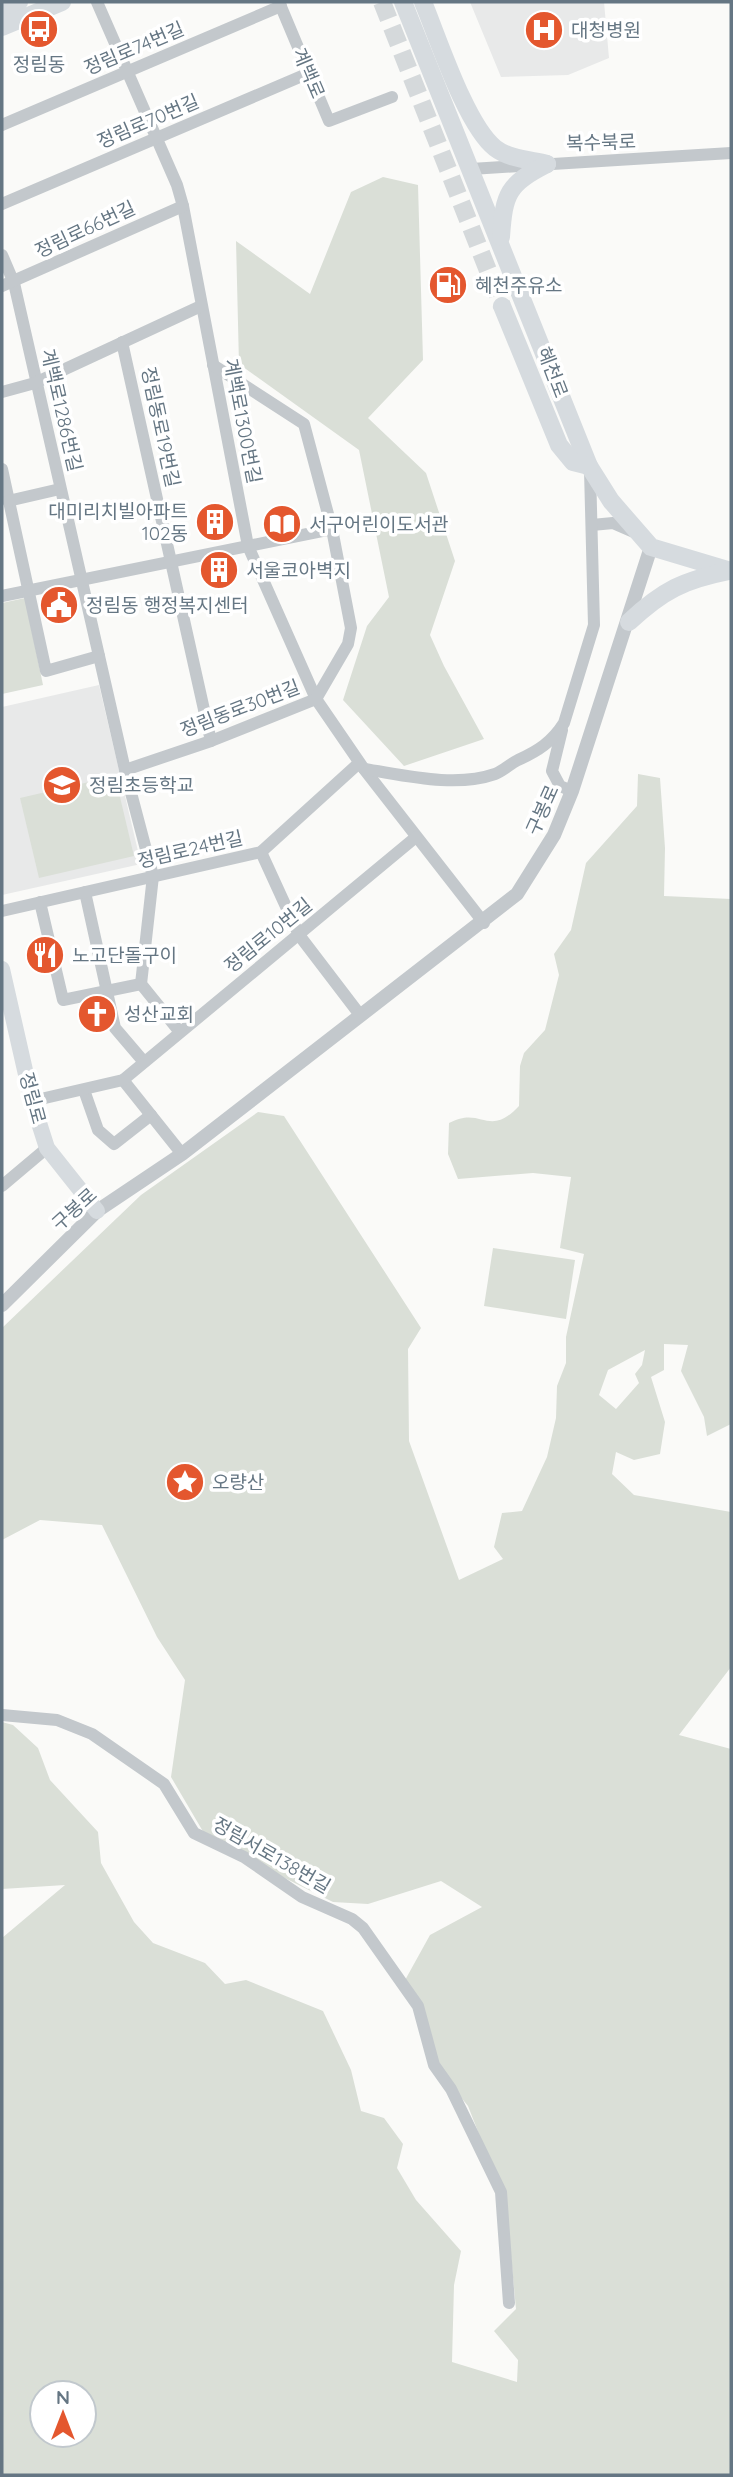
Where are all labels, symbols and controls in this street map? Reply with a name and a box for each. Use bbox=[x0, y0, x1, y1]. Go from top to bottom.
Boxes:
bus stop icon: 정림동 bbox=[18, 8, 60, 50]
hospital icon: 대청병원 bbox=[523, 9, 565, 51]
street label: 정림로74번길 bbox=[80, 16, 188, 80]
place label: 대청병원 bbox=[571, 18, 641, 42]
street label: 계백로 bbox=[288, 44, 330, 102]
place label: 정림동 bbox=[13, 52, 65, 76]
street label: 정림로70번길 bbox=[93, 89, 203, 153]
street label: 복수북로 bbox=[566, 129, 636, 155]
street label: 정림로66번길 bbox=[31, 195, 139, 263]
fuel station icon: 혜천주유소 bbox=[427, 264, 469, 306]
place label: 혜천주유소 bbox=[475, 273, 562, 297]
street label: 혜천로 bbox=[532, 343, 574, 401]
street label: 계백로1286번길 bbox=[36, 346, 88, 474]
street label: 계백로1300번길 bbox=[219, 356, 267, 486]
street label: 정림동로19번길 bbox=[137, 365, 185, 489]
place label: 대미리치빌아파트 102동 bbox=[48, 499, 188, 545]
building icon: 대미리치빌아파트 102동 bbox=[194, 501, 236, 543]
library icon: 서구어린이도서관 bbox=[261, 503, 303, 545]
place label: 서구어린이도서관 bbox=[309, 512, 449, 536]
building icon: 서울코아벽지 bbox=[198, 549, 240, 591]
place label: 서울코아벽지 bbox=[246, 558, 351, 582]
public building icon: 정림동 행정복지센터 bbox=[38, 584, 80, 626]
place label: 정림동 행정복지센터 bbox=[86, 593, 249, 617]
street label: 정림동로30번길 bbox=[177, 674, 303, 742]
school or university icon: 정림초등학교 bbox=[41, 764, 83, 806]
place label: 정림초등학교 bbox=[89, 773, 194, 797]
street label: 구봉로 bbox=[520, 781, 564, 839]
street label: 정림로24번길 bbox=[135, 825, 245, 873]
street label: 정림로10번길 bbox=[219, 892, 317, 978]
restaurant icon: 노고단돌구이 bbox=[24, 934, 66, 976]
place label: 노고단돌구이 bbox=[72, 943, 177, 967]
church icon: 성산교회 bbox=[76, 993, 118, 1035]
place label: 성산교회 bbox=[124, 1002, 194, 1026]
street label: 정림로 bbox=[15, 1070, 51, 1126]
street label: 구봉로 bbox=[46, 1183, 102, 1235]
place icon: 오량산 bbox=[164, 1461, 206, 1503]
place label: 오량산 bbox=[212, 1470, 264, 1494]
street label: 정림서로138번길 bbox=[209, 1812, 335, 1898]
north arrow bbox=[28, 2379, 98, 2449]
text: N bbox=[56, 2385, 70, 2409]

